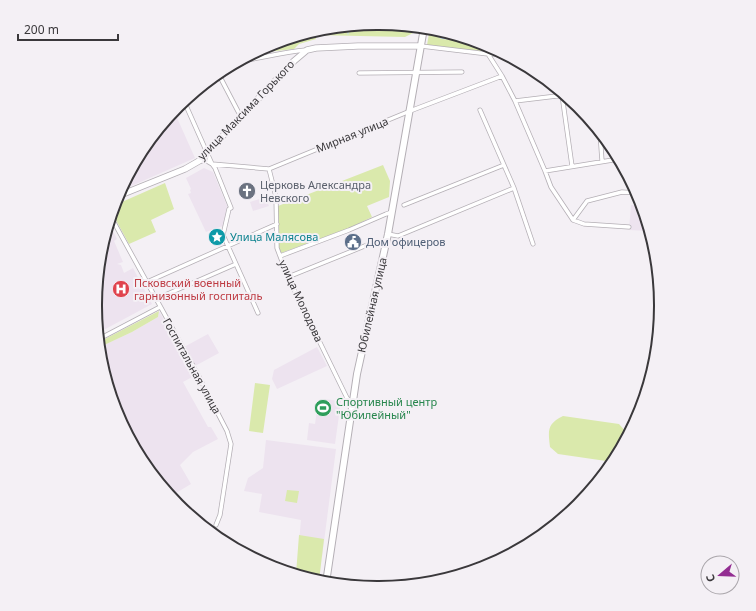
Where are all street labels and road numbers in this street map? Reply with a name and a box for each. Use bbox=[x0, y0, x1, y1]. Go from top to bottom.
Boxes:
street label: улица Максима Горького bbox=[194, 57, 297, 163]
street label: Мирная улица bbox=[313, 113, 390, 156]
street label: Юбилейная улица bbox=[353, 256, 390, 354]
street label: улица Молодова bbox=[276, 257, 327, 344]
street label: Госпитальная улица bbox=[160, 315, 225, 416]

